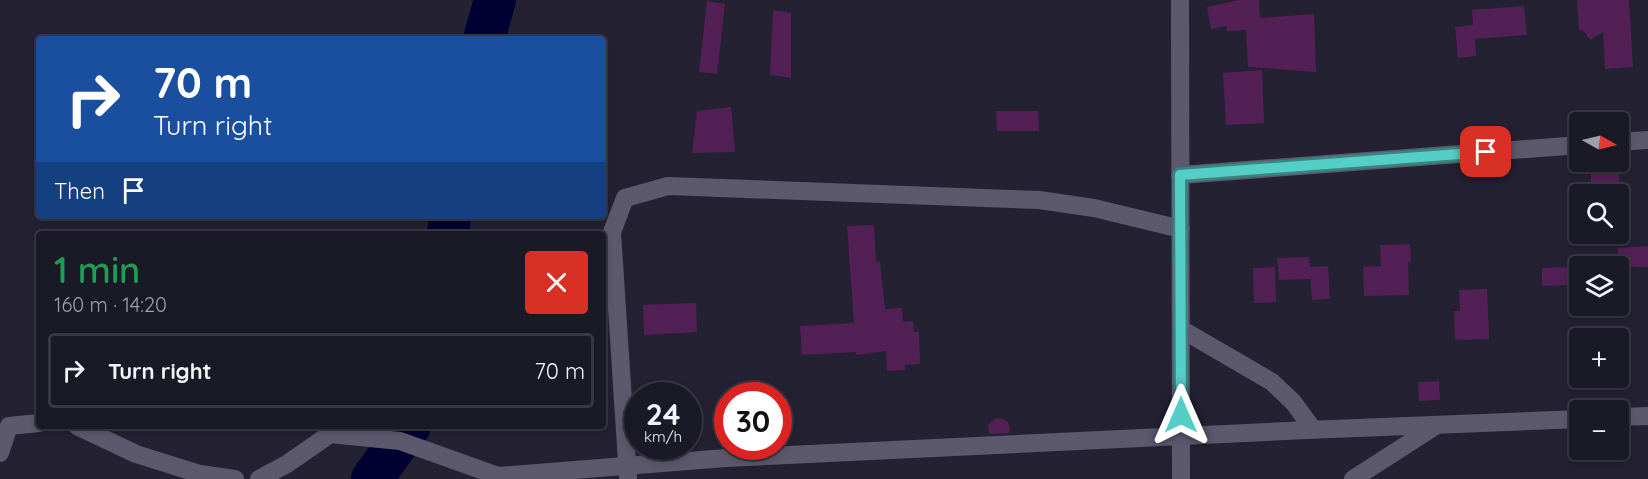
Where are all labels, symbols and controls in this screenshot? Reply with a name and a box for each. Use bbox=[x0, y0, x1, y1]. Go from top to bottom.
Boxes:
text: 70 m bbox=[153, 56, 252, 109]
icon: right bbox=[54, 60, 132, 138]
text: Turn right bbox=[153, 108, 272, 142]
north arrow bbox=[1569, 112, 1629, 172]
map controls bbox=[1569, 112, 1629, 460]
pin bbox=[1460, 126, 1511, 177]
icon: arrive bbox=[1469, 135, 1502, 168]
icon: arrive bbox=[117, 174, 150, 207]
text: Then bbox=[54, 177, 105, 205]
button: search bbox=[1569, 184, 1629, 244]
text: 1 min bbox=[54, 247, 140, 292]
button: close bbox=[525, 251, 588, 314]
button: layers bbox=[1569, 256, 1629, 316]
text: 160 m · 14:20 bbox=[54, 292, 167, 317]
button: + bbox=[1569, 328, 1629, 388]
icon: right bbox=[57, 354, 90, 387]
text: Turn right bbox=[108, 357, 212, 385]
text: 70 m bbox=[535, 357, 585, 385]
speed limit sign: 30 bbox=[714, 382, 792, 460]
position arrow bbox=[1149, 383, 1213, 447]
text: 24 bbox=[646, 395, 680, 433]
button: − bbox=[1569, 400, 1629, 460]
text: km/h bbox=[644, 427, 682, 446]

